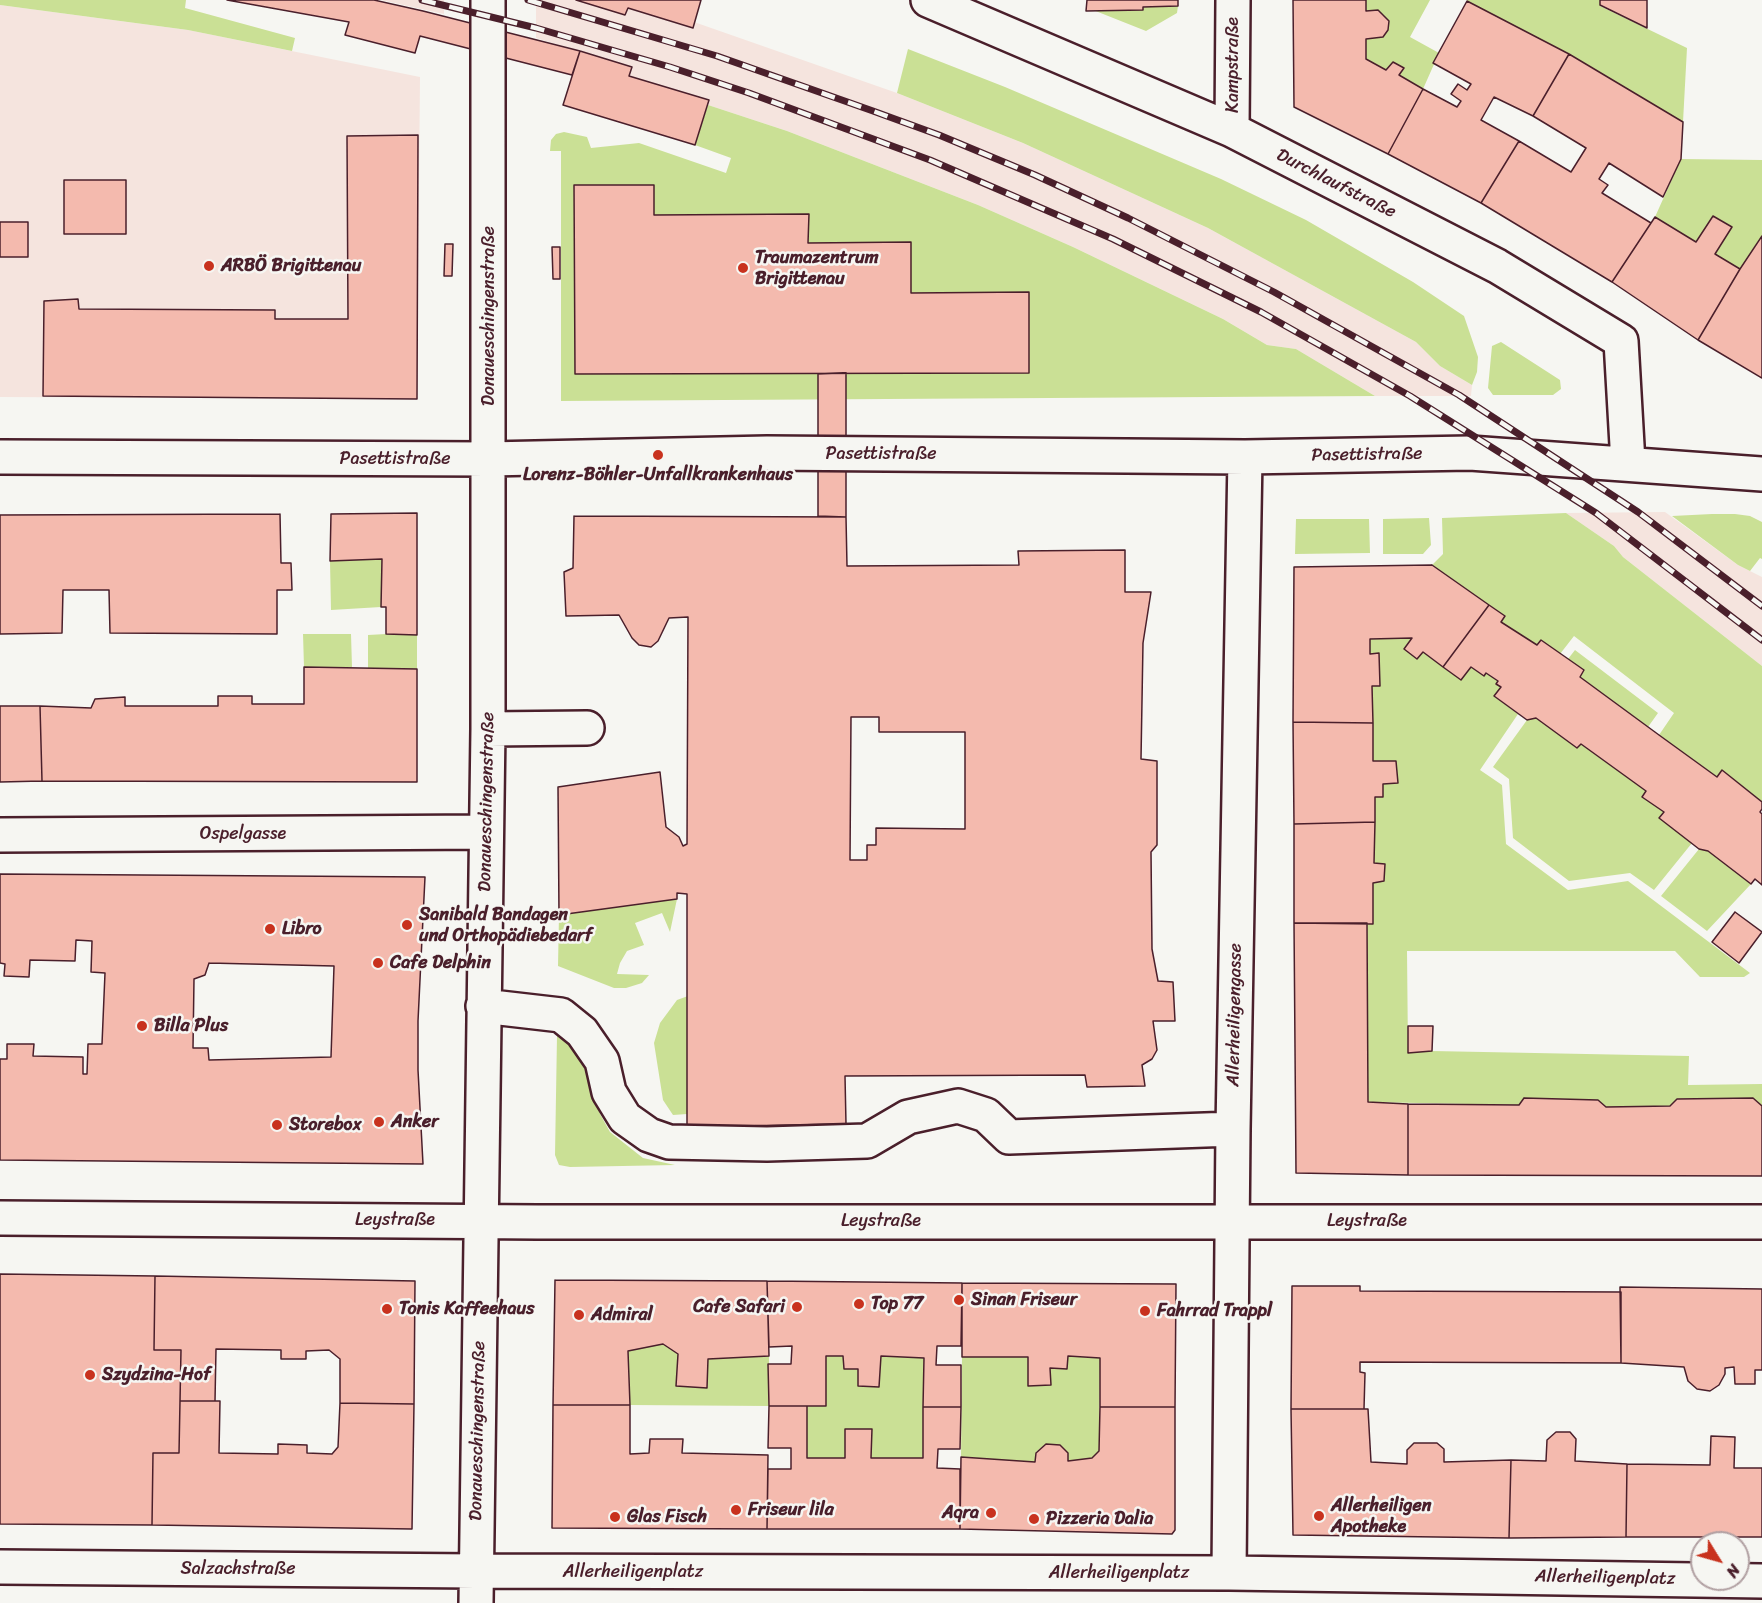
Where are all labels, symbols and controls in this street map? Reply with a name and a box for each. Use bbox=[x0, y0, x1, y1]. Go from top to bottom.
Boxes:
street label: Kampstraße bbox=[1222, 17, 1244, 113]
street label: Durchlaufstraße bbox=[1273, 145, 1399, 223]
street label: Donaueschingenstraße bbox=[478, 226, 500, 406]
place label: Traumazentrum Brigittenau bbox=[755, 247, 879, 290]
place label: ARBÖ Brigittenau bbox=[221, 255, 361, 277]
marker: ARBÖ Brigittenau bbox=[202, 259, 216, 273]
marker: Traumazentrum Brigittenau bbox=[736, 261, 750, 275]
street label: Pasettistraße bbox=[826, 443, 936, 465]
street label: Pasettistraße bbox=[1311, 443, 1423, 467]
street label: Pasettistraße bbox=[340, 448, 450, 470]
marker: Lorenz-Böhler-Unfallkrankenhaus bbox=[651, 448, 665, 462]
place label: Lorenz-Böhler-Unfallkrankenhaus bbox=[523, 464, 793, 486]
street label: Donaueschingenstraße bbox=[475, 712, 499, 892]
street label: Ospelgasse bbox=[200, 823, 286, 845]
place label: Sanibald Bandagen und Orthopädiebedarf bbox=[419, 904, 592, 946]
place label: Libro bbox=[282, 918, 322, 940]
marker: Sanibald Bandagen und Orthopädiebedarf bbox=[400, 918, 414, 932]
marker: Libro bbox=[263, 922, 277, 936]
street label: Allerheiligengasse bbox=[1223, 943, 1247, 1087]
place label: Cafe Delphin bbox=[390, 952, 491, 974]
marker: Cafe Delphin bbox=[371, 956, 385, 970]
place label: Billa Plus bbox=[154, 1015, 228, 1037]
marker: Billa Plus bbox=[135, 1019, 149, 1033]
place label: Anker bbox=[391, 1111, 439, 1133]
place label: Storebox bbox=[289, 1114, 362, 1136]
marker: Anker bbox=[372, 1115, 386, 1129]
marker: Storebox bbox=[270, 1118, 284, 1132]
street label: Leystraße bbox=[355, 1209, 435, 1231]
street label: Leystraße bbox=[841, 1210, 921, 1232]
street label: Leystraße bbox=[1327, 1210, 1407, 1232]
place label: Sinan Friseur bbox=[971, 1289, 1077, 1311]
place label: Top 77 bbox=[871, 1293, 923, 1315]
marker: Sinan Friseur bbox=[952, 1293, 966, 1307]
place label: Cafe Safari bbox=[693, 1296, 785, 1318]
marker: Top 77 bbox=[852, 1297, 866, 1311]
place label: Tonis Kaffeehaus bbox=[399, 1298, 534, 1320]
marker: Cafe Safari bbox=[790, 1300, 804, 1314]
place label: Fahrrad Trappl bbox=[1157, 1300, 1272, 1322]
marker: Tonis Kaffeehaus bbox=[380, 1302, 394, 1316]
place label: Admiral bbox=[591, 1304, 653, 1326]
marker: Fahrrad Trappl bbox=[1138, 1304, 1152, 1318]
marker: Admiral bbox=[572, 1308, 586, 1322]
street label: Donaueschingenstraße bbox=[466, 1341, 490, 1521]
place label: Szydzina-Hof bbox=[102, 1364, 211, 1386]
marker: Szydzina-Hof bbox=[83, 1368, 97, 1382]
place label: Allerheiligen Apotheke bbox=[1331, 1495, 1431, 1538]
place label: Friseur lila bbox=[748, 1499, 834, 1521]
place label: Aqra bbox=[942, 1502, 979, 1524]
marker: Friseur lila bbox=[729, 1503, 743, 1517]
place label: Glas Fisch bbox=[627, 1506, 707, 1528]
marker: Aqra bbox=[984, 1506, 998, 1520]
place label: Pizzeria Dalia bbox=[1046, 1508, 1153, 1530]
marker: Allerheiligen Apotheke bbox=[1312, 1509, 1326, 1523]
marker: Glas Fisch bbox=[608, 1510, 622, 1524]
marker: Pizzeria Dalia bbox=[1027, 1512, 1041, 1526]
north arrow bbox=[1690, 1531, 1750, 1591]
street label: Salzachstraße bbox=[180, 1558, 296, 1580]
text: N bbox=[1718, 1558, 1748, 1584]
street label: Allerheiligenplatz bbox=[563, 1561, 703, 1583]
street label: Allerheiligenplatz bbox=[1049, 1562, 1189, 1584]
street label: Allerheiligenplatz bbox=[1535, 1566, 1675, 1590]

